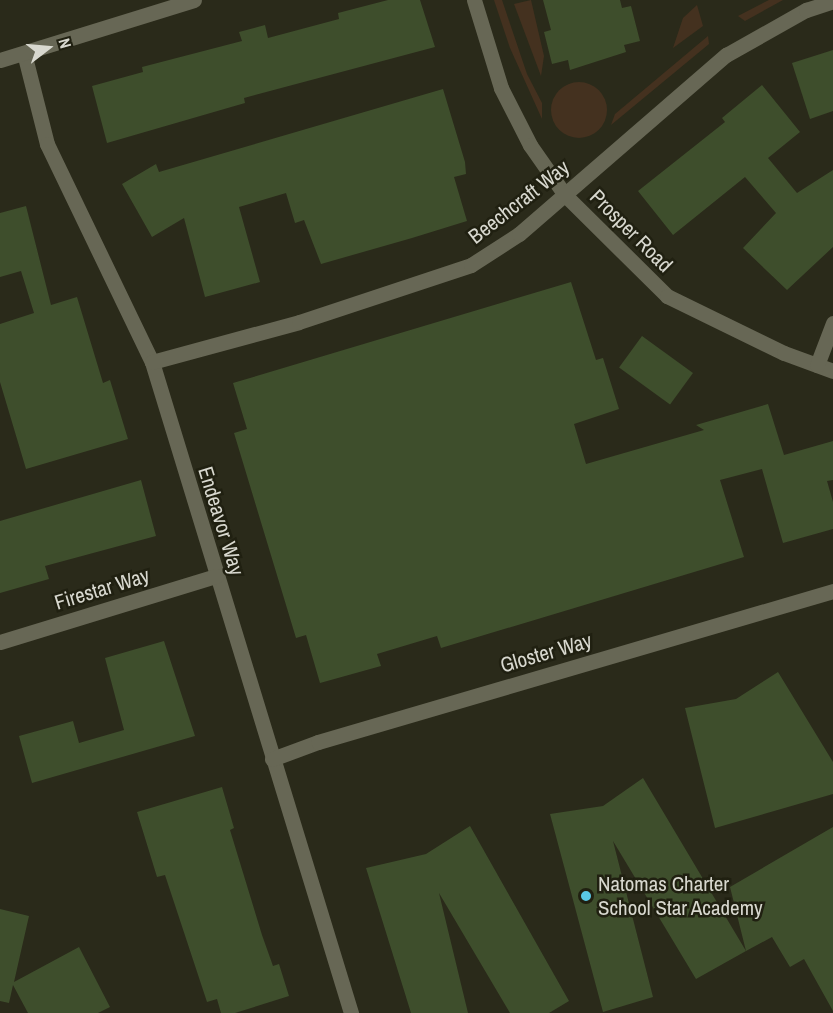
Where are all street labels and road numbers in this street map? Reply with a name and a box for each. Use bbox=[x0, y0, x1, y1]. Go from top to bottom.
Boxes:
street label: Beechcraft Way bbox=[464, 155, 574, 249]
street label: Prosper Road bbox=[585, 185, 677, 277]
street label: Endeavor Way bbox=[193, 464, 249, 578]
street label: Firestar Way bbox=[51, 563, 153, 615]
street label: Gloster Way bbox=[497, 628, 595, 678]

